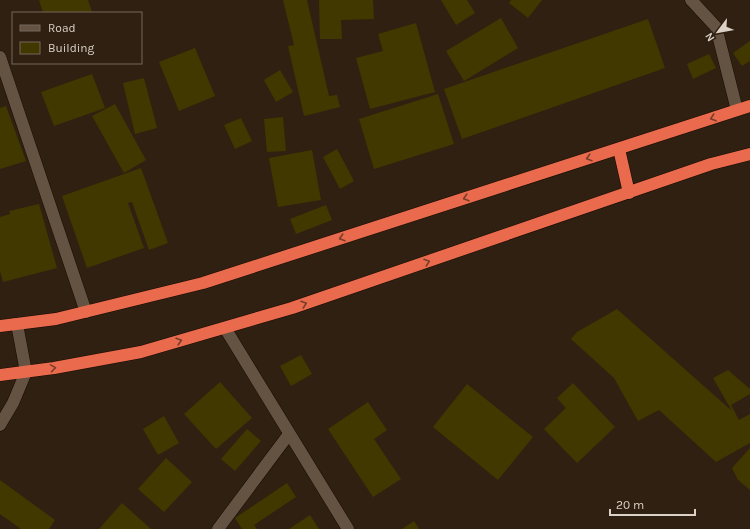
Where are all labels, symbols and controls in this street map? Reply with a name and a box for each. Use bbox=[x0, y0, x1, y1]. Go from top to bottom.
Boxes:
legend bbox=[12, 12, 142, 64]
north arrow bbox=[698, 12, 738, 52]
text: Road bbox=[48, 21, 76, 35]
text: N bbox=[702, 30, 718, 44]
text: Building bbox=[48, 41, 95, 55]
one-way arrow bbox=[710, 113, 717, 122]
one-way arrow bbox=[586, 153, 593, 162]
one-way arrow bbox=[462, 193, 469, 202]
one-way arrow bbox=[339, 233, 346, 242]
one-way arrow bbox=[423, 258, 430, 266]
one-way arrow bbox=[300, 300, 307, 309]
one-way arrow bbox=[176, 337, 183, 346]
one-way arrow bbox=[49, 364, 56, 373]
scale bar bbox=[610, 491, 695, 517]
text: 20 m bbox=[616, 498, 644, 512]

